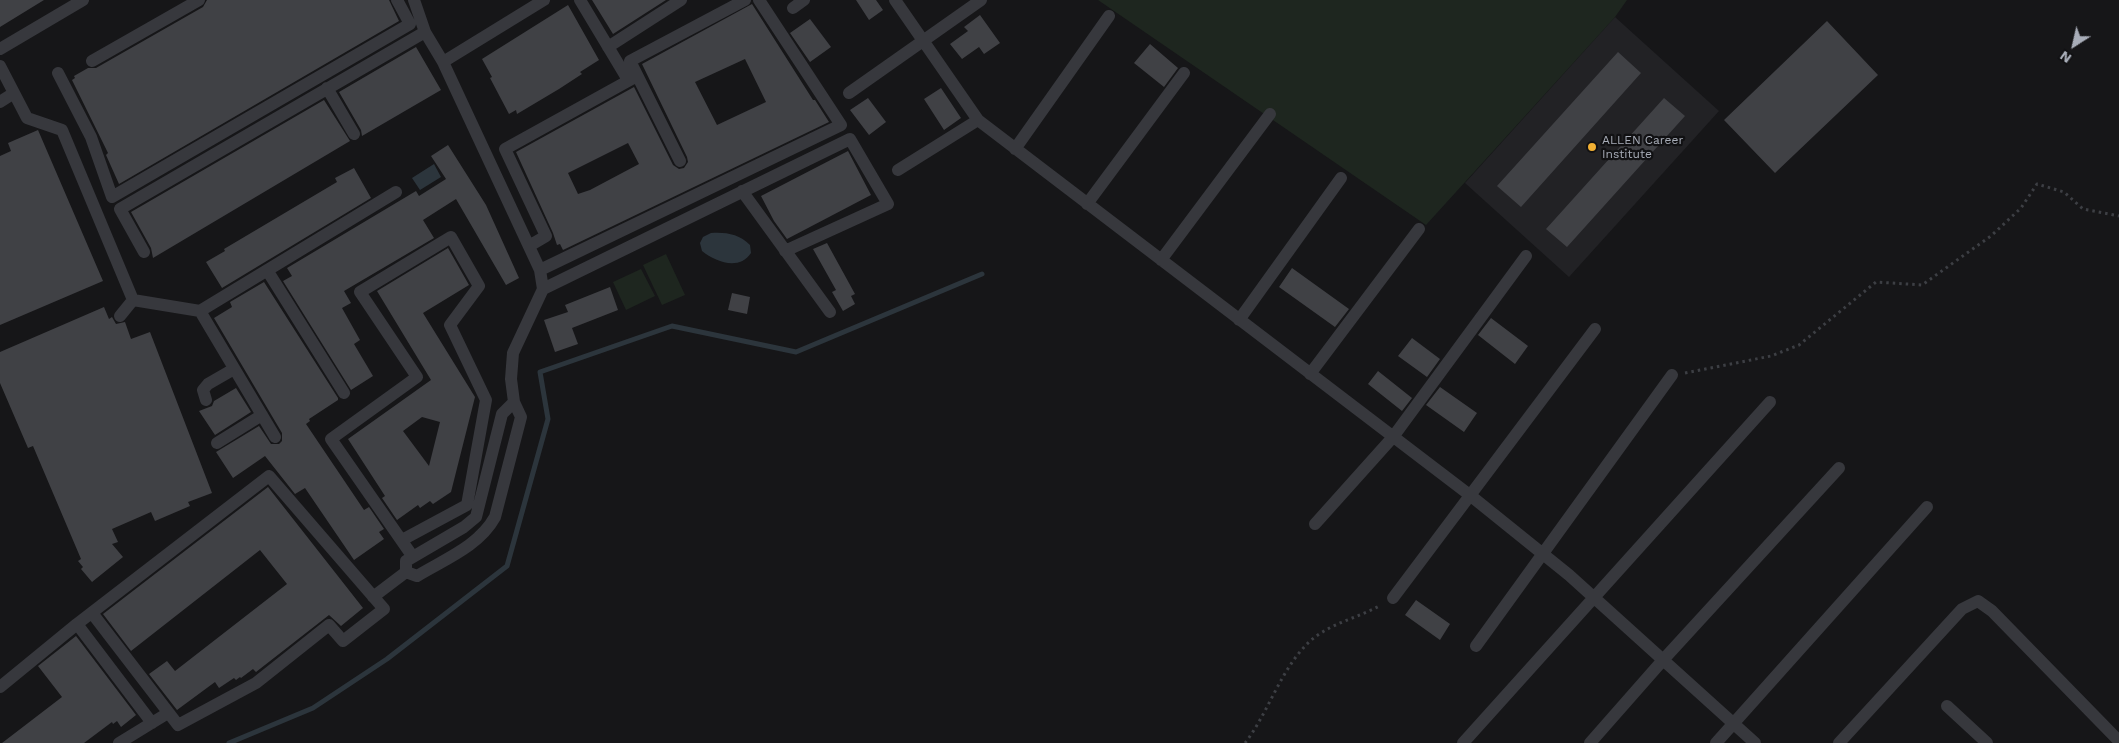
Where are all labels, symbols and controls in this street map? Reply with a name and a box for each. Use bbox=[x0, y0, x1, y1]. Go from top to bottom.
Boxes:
north arrow bbox=[2049, 20, 2099, 70]
text: N bbox=[2057, 48, 2074, 67]
place label: ALLEN Career Institute bbox=[1602, 133, 1683, 161]
marker: ALLEN Career Institute bbox=[1586, 141, 1598, 153]

